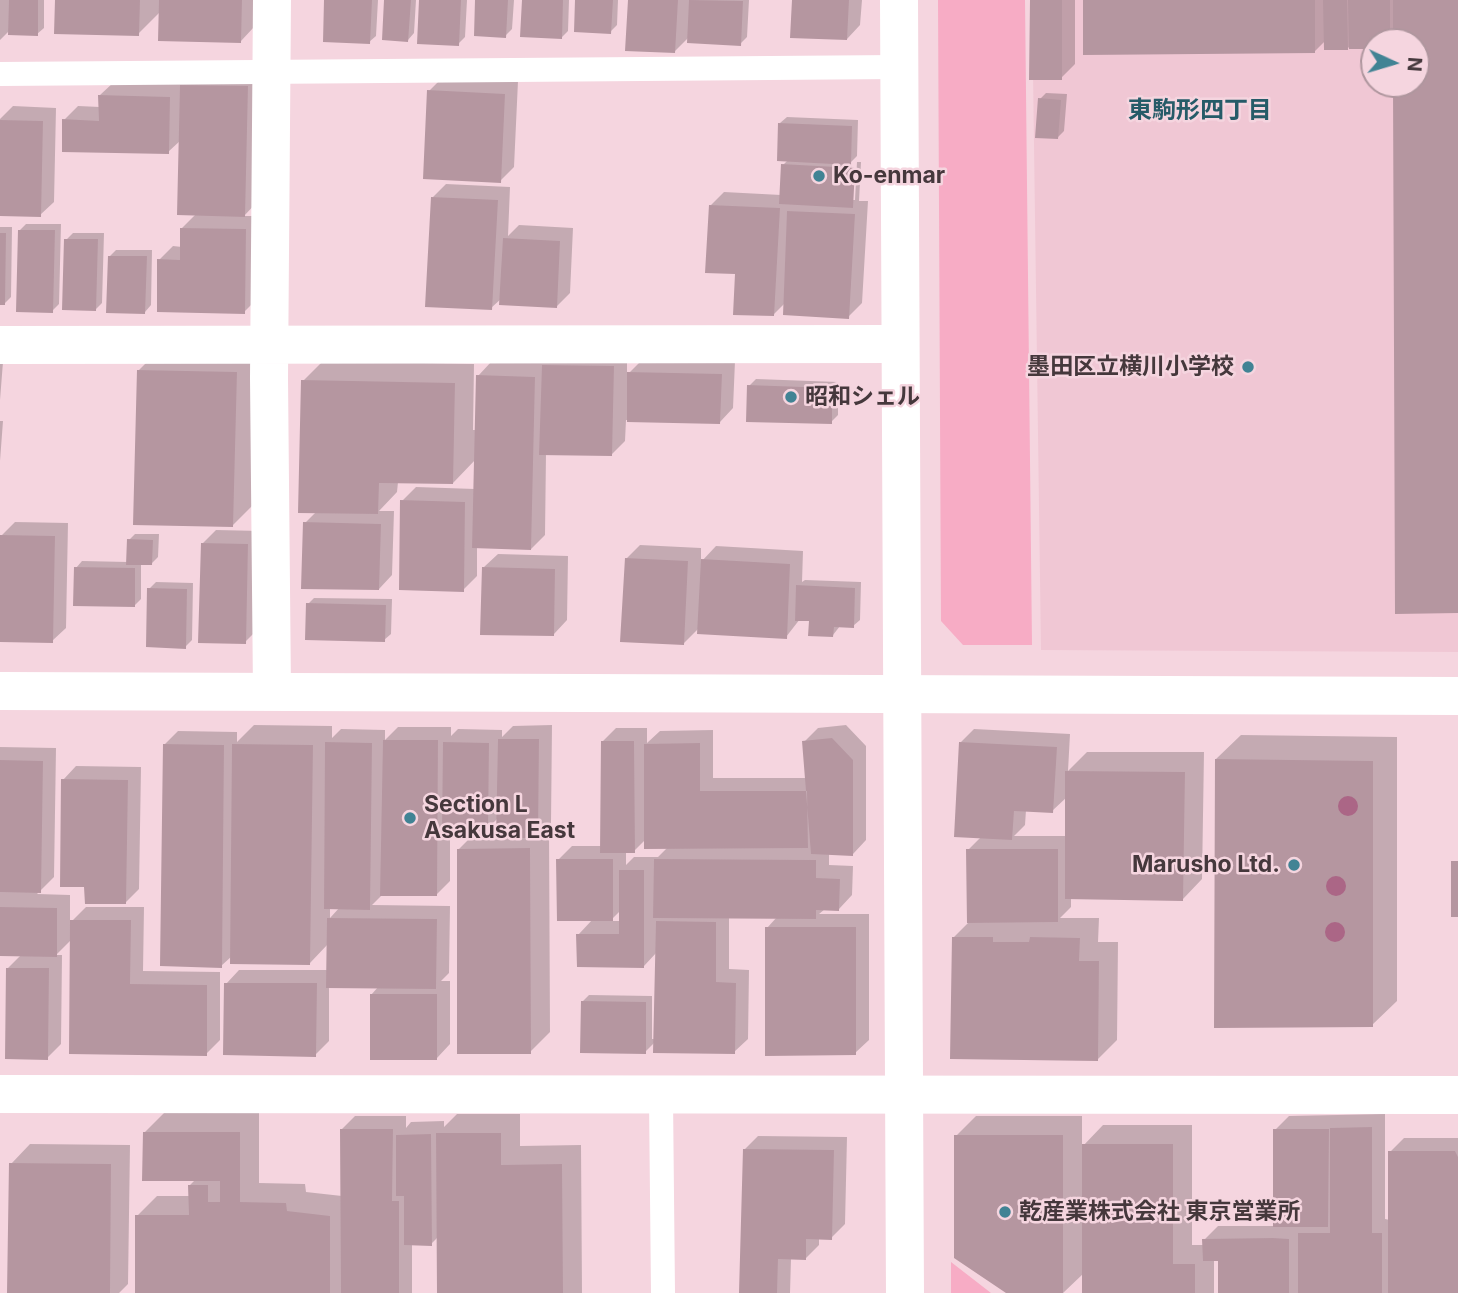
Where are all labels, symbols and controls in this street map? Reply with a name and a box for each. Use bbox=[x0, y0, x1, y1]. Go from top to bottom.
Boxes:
north arrow bbox=[1360, 28, 1430, 98]
text: N bbox=[1402, 56, 1426, 72]
district label: 東駒形四丁目 bbox=[1128, 97, 1272, 125]
place label: Ko-enmar bbox=[833, 162, 945, 190]
marker: Ko-enmar bbox=[811, 168, 827, 184]
place label: 墨田区立横川小学校 bbox=[1027, 353, 1234, 381]
marker: 墨田区立横川小学校 bbox=[1240, 359, 1256, 375]
place label: 昭和シェル bbox=[805, 383, 920, 411]
marker: 昭和シェル bbox=[783, 389, 799, 405]
place label: Section L Asakusa East bbox=[424, 791, 575, 845]
marker: Section L Asakusa East bbox=[402, 810, 418, 826]
place label: Marusho Ltd. bbox=[1132, 851, 1280, 879]
marker: Marusho Ltd. bbox=[1286, 857, 1302, 873]
place label: 乾産業株式会社 東京営業所 bbox=[1019, 1198, 1300, 1226]
marker: 乾産業株式会社 東京営業所 bbox=[997, 1204, 1013, 1220]

